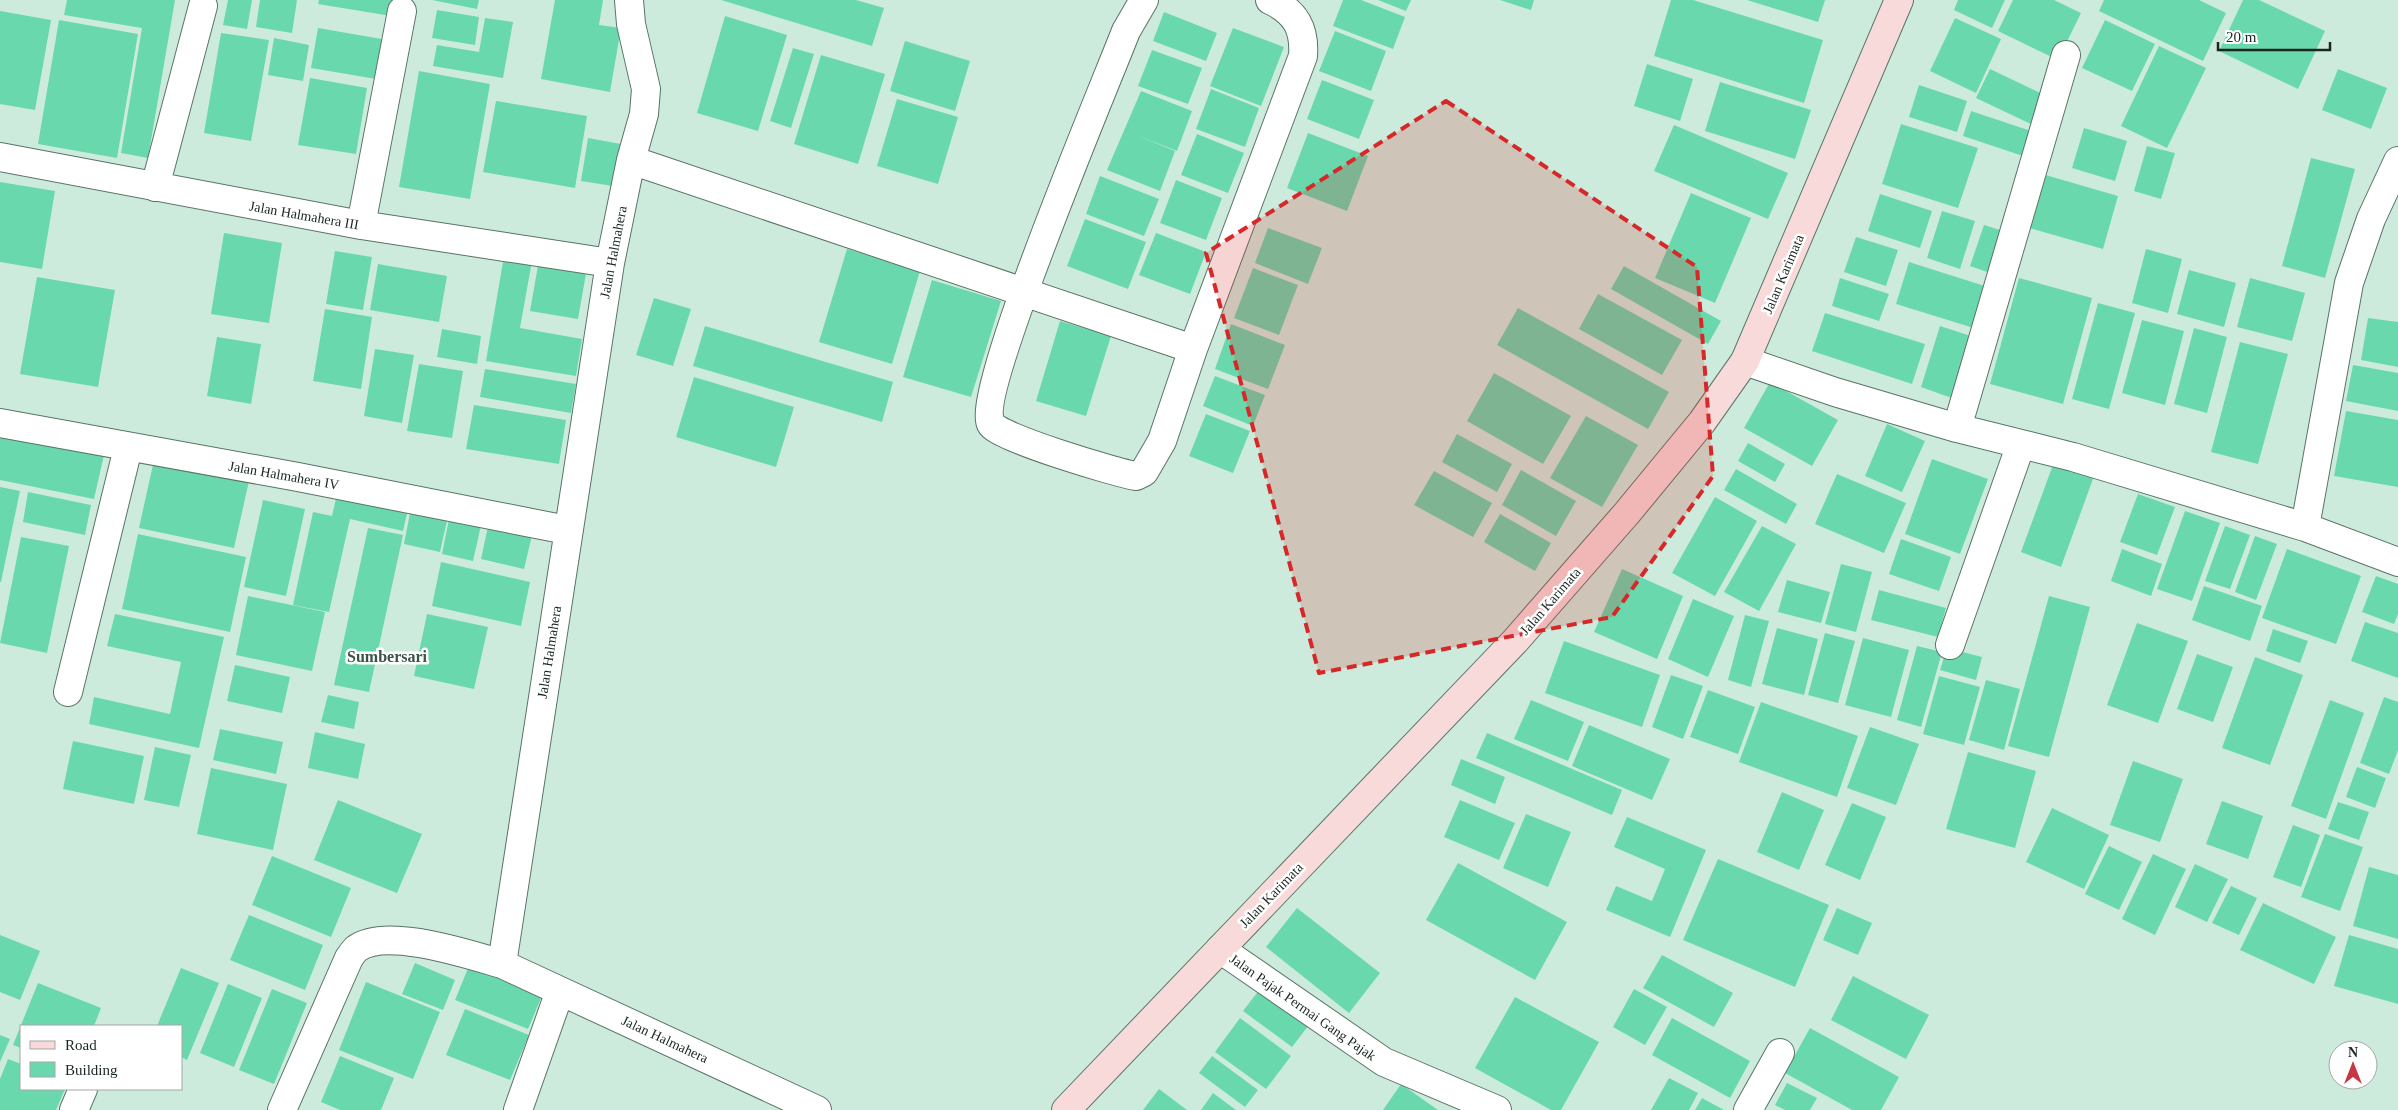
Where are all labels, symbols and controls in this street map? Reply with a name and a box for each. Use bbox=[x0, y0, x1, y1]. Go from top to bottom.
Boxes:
scale bar bbox=[2218, 20, 2330, 52]
text: 20 m bbox=[2226, 29, 2257, 45]
street label: Jalan Halmahera III bbox=[248, 198, 360, 233]
street label: Jalan Halmahera bbox=[597, 204, 630, 300]
street label: Jalan Karimata bbox=[1760, 232, 1807, 316]
street label: Jalan Halmahera IV bbox=[227, 458, 340, 493]
street label: Jalan Karimata bbox=[1517, 564, 1584, 638]
street label: Jalan Halmahera bbox=[535, 604, 564, 700]
district label: Sumbersari bbox=[347, 648, 428, 665]
street label: Jalan Karimata bbox=[1237, 859, 1307, 931]
street label: Jalan Pajak Permai Gang Pajak bbox=[1227, 951, 1379, 1064]
street label: Jalan Halmahera bbox=[619, 1013, 711, 1066]
legend bbox=[20, 1025, 182, 1090]
text: Road bbox=[65, 1037, 97, 1053]
north arrow bbox=[2328, 1040, 2378, 1090]
text: N bbox=[2348, 1045, 2358, 1060]
text: Building bbox=[65, 1062, 118, 1078]

